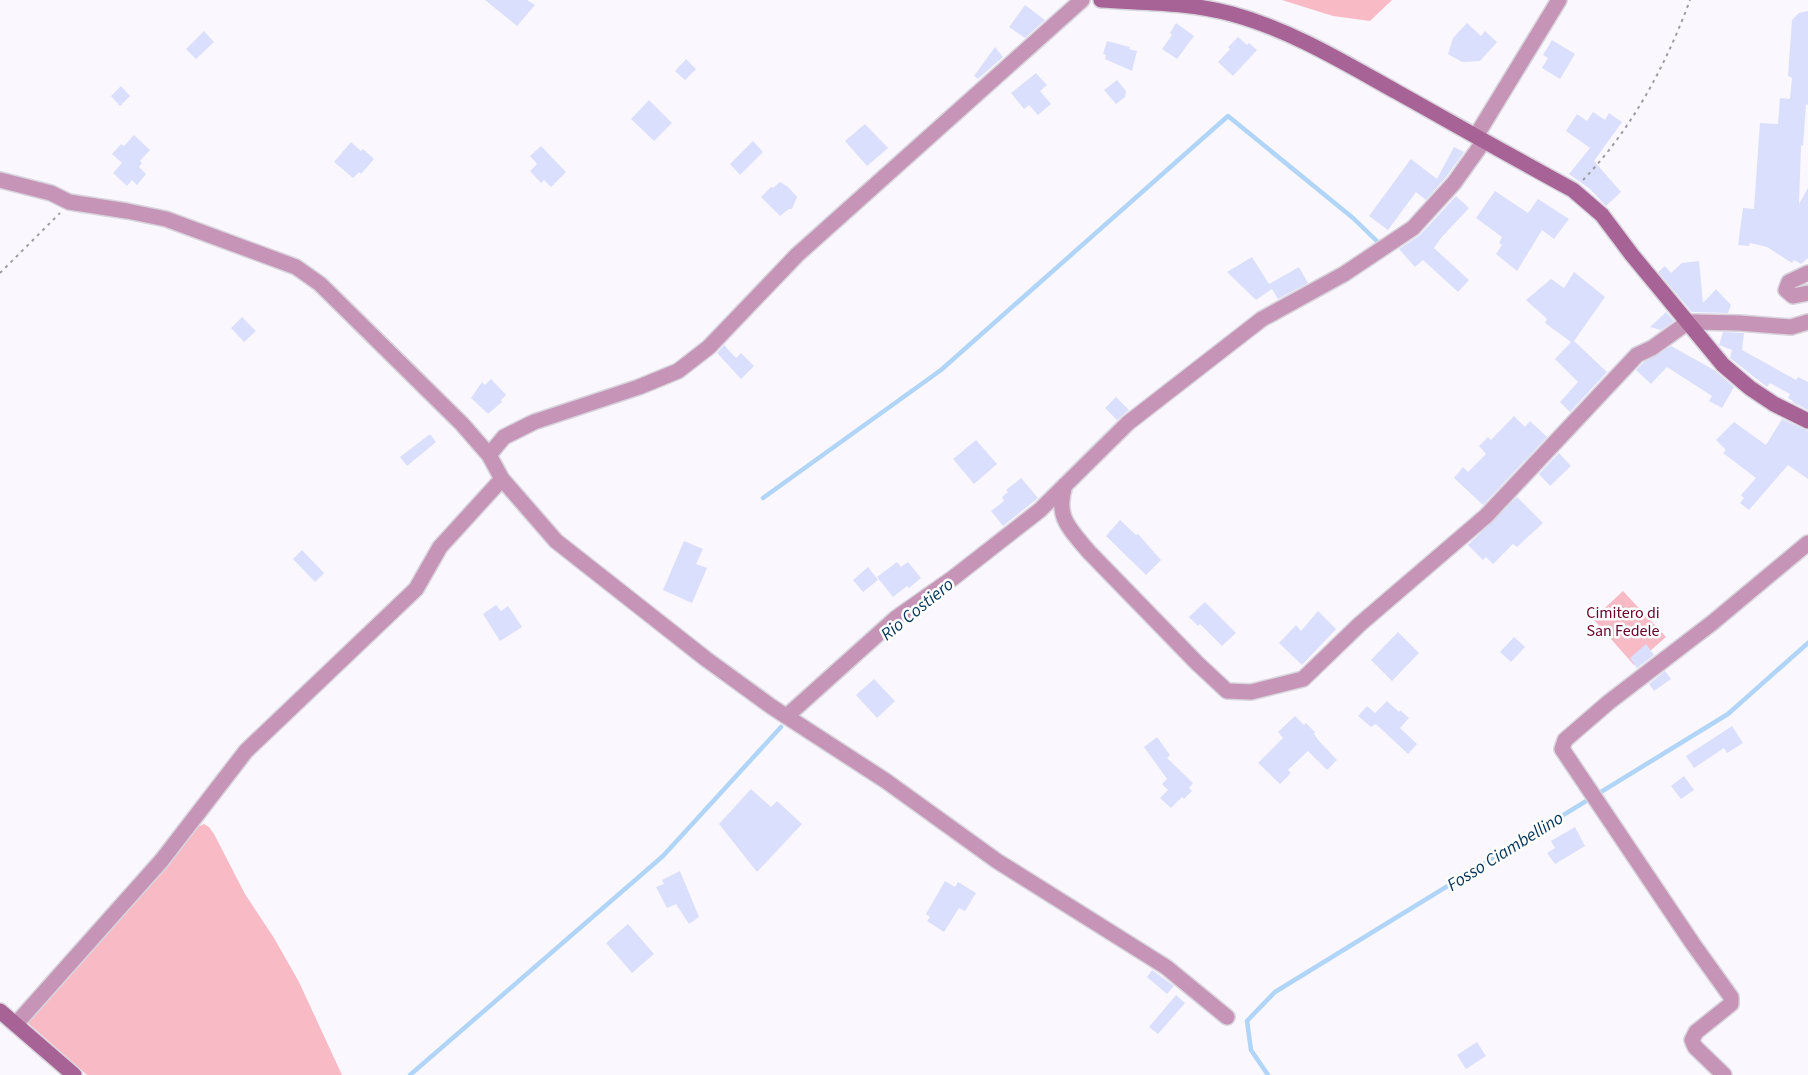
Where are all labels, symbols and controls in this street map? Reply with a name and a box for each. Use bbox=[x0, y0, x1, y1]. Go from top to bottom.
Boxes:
water label: Rio Costiero bbox=[875, 572, 959, 647]
park label: Cimitero di San Fedele bbox=[1586, 602, 1660, 642]
water label: Fosso Ciambellino bbox=[1442, 806, 1568, 897]

